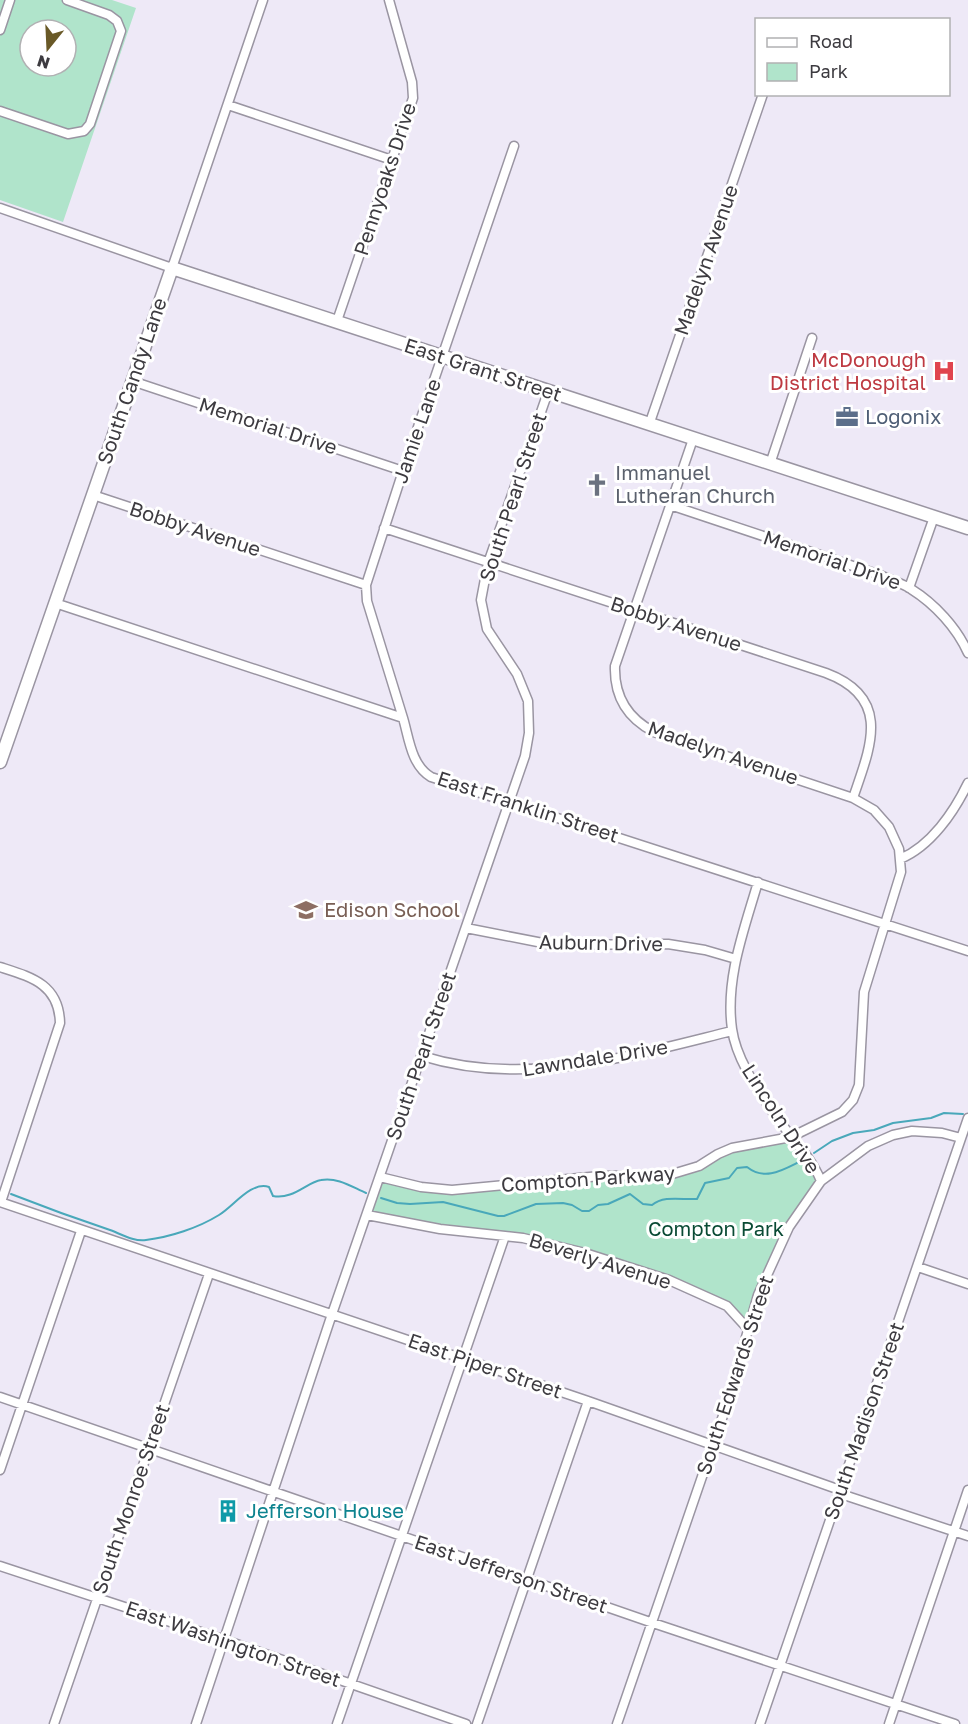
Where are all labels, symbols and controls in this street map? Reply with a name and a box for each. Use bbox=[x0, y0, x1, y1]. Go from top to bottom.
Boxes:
north arrow bbox=[18, 18, 78, 78]
legend bbox=[755, 18, 950, 96]
text: Road bbox=[809, 30, 853, 52]
text: N bbox=[34, 51, 52, 74]
text: Park bbox=[809, 60, 848, 82]
street label: Pennyoaks Drive bbox=[348, 99, 420, 258]
street label: Madelyn Avenue bbox=[668, 181, 742, 338]
street label: South Candy Lane bbox=[91, 294, 171, 467]
street label: East Grant Street bbox=[402, 332, 565, 406]
place label: McDonough District Hospital bbox=[770, 347, 926, 394]
hospital icon: McDonough District Hospital bbox=[931, 358, 957, 384]
street label: Jamie Lane bbox=[387, 375, 445, 486]
street label: Memorial Drive bbox=[196, 391, 340, 459]
office icon: Logonix bbox=[834, 404, 860, 430]
place label: Logonix bbox=[865, 404, 941, 428]
street label: South Pearl Street bbox=[473, 409, 551, 584]
place label: Immanuel Lutheran Church bbox=[615, 460, 775, 507]
church icon: Immanuel Lutheran Church bbox=[584, 472, 610, 498]
street label: Bobby Avenue bbox=[127, 496, 264, 561]
street label: Memorial Drive bbox=[760, 524, 904, 594]
street label: Bobby Avenue bbox=[608, 591, 745, 656]
street label: Madelyn Avenue bbox=[645, 715, 802, 789]
street label: East Franklin Street bbox=[434, 765, 622, 847]
school or university icon: Edison School bbox=[293, 897, 319, 923]
place label: Edison School bbox=[324, 897, 460, 921]
street label: Auburn Drive bbox=[539, 929, 663, 955]
street label: South Pearl Street bbox=[380, 968, 460, 1143]
street label: Lawndale Drive bbox=[520, 1034, 669, 1080]
street label: Lincoln Drive bbox=[738, 1059, 826, 1178]
street label: Compton Parkway bbox=[500, 1160, 676, 1196]
park label: Compton Park bbox=[648, 1216, 784, 1240]
street label: Beverly Avenue bbox=[526, 1227, 674, 1293]
street label: South Edwards Street bbox=[690, 1272, 778, 1477]
street label: South Madison Street bbox=[818, 1319, 908, 1523]
street label: East Piper Street bbox=[405, 1327, 565, 1403]
street label: South Monroe Street bbox=[86, 1401, 174, 1597]
building icon: Jefferson House bbox=[215, 1498, 241, 1524]
place label: Jefferson House bbox=[246, 1498, 404, 1522]
street label: East Jefferson Street bbox=[412, 1529, 611, 1617]
street label: East Washington Street bbox=[123, 1595, 344, 1691]

